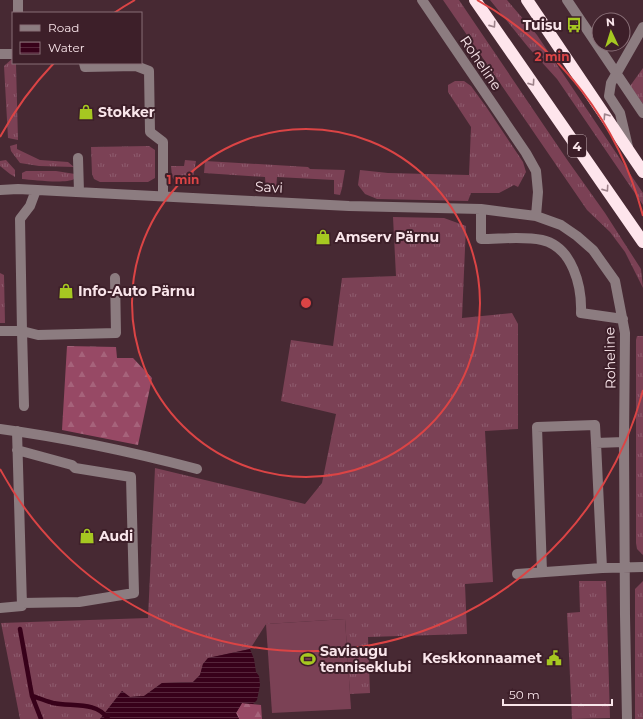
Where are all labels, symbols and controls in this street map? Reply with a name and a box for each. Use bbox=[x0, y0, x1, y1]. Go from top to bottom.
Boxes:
legend bbox=[12, 12, 142, 64]
north arrow bbox=[591, 12, 631, 52]
text: N bbox=[605, 15, 615, 29]
place label: Tuisu bbox=[523, 16, 562, 34]
bus stop icon: Tuisu bbox=[565, 16, 583, 34]
text: Road bbox=[48, 20, 79, 35]
one-way arrow bbox=[488, 21, 495, 28]
street label: Roheline bbox=[456, 32, 506, 94]
text: Water bbox=[48, 40, 85, 55]
text: 2 min bbox=[535, 49, 569, 64]
one-way arrow bbox=[527, 78, 534, 85]
shop icon: Stokker bbox=[77, 103, 95, 121]
place label: Stokker bbox=[98, 103, 155, 121]
one-way arrow bbox=[603, 113, 611, 120]
road number: 4 bbox=[568, 135, 586, 157]
text: 1 min bbox=[167, 172, 199, 187]
street label: Savi bbox=[255, 177, 283, 197]
one-way arrow bbox=[601, 185, 608, 192]
shop icon: Amserv Pärnu bbox=[314, 228, 332, 246]
place label: Amserv Pärnu bbox=[334, 228, 439, 246]
shop icon: Info-Auto Pärnu bbox=[57, 282, 75, 300]
place label: Info-Auto Pärnu bbox=[78, 282, 195, 300]
centre of rings bbox=[299, 296, 313, 310]
street label: Roheline bbox=[600, 327, 620, 389]
shop icon: Audi bbox=[78, 527, 96, 545]
place label: Audi bbox=[98, 527, 133, 545]
place label: Saviaugu tenniseklubi bbox=[320, 642, 411, 676]
place label: Keskkonnaamet bbox=[422, 649, 542, 667]
public building icon: Keskkonnaamet bbox=[545, 649, 563, 667]
sports icon: Saviaugu tenniseklubi bbox=[299, 650, 317, 668]
scale bar bbox=[503, 681, 612, 707]
text: 50 m bbox=[509, 687, 540, 702]

